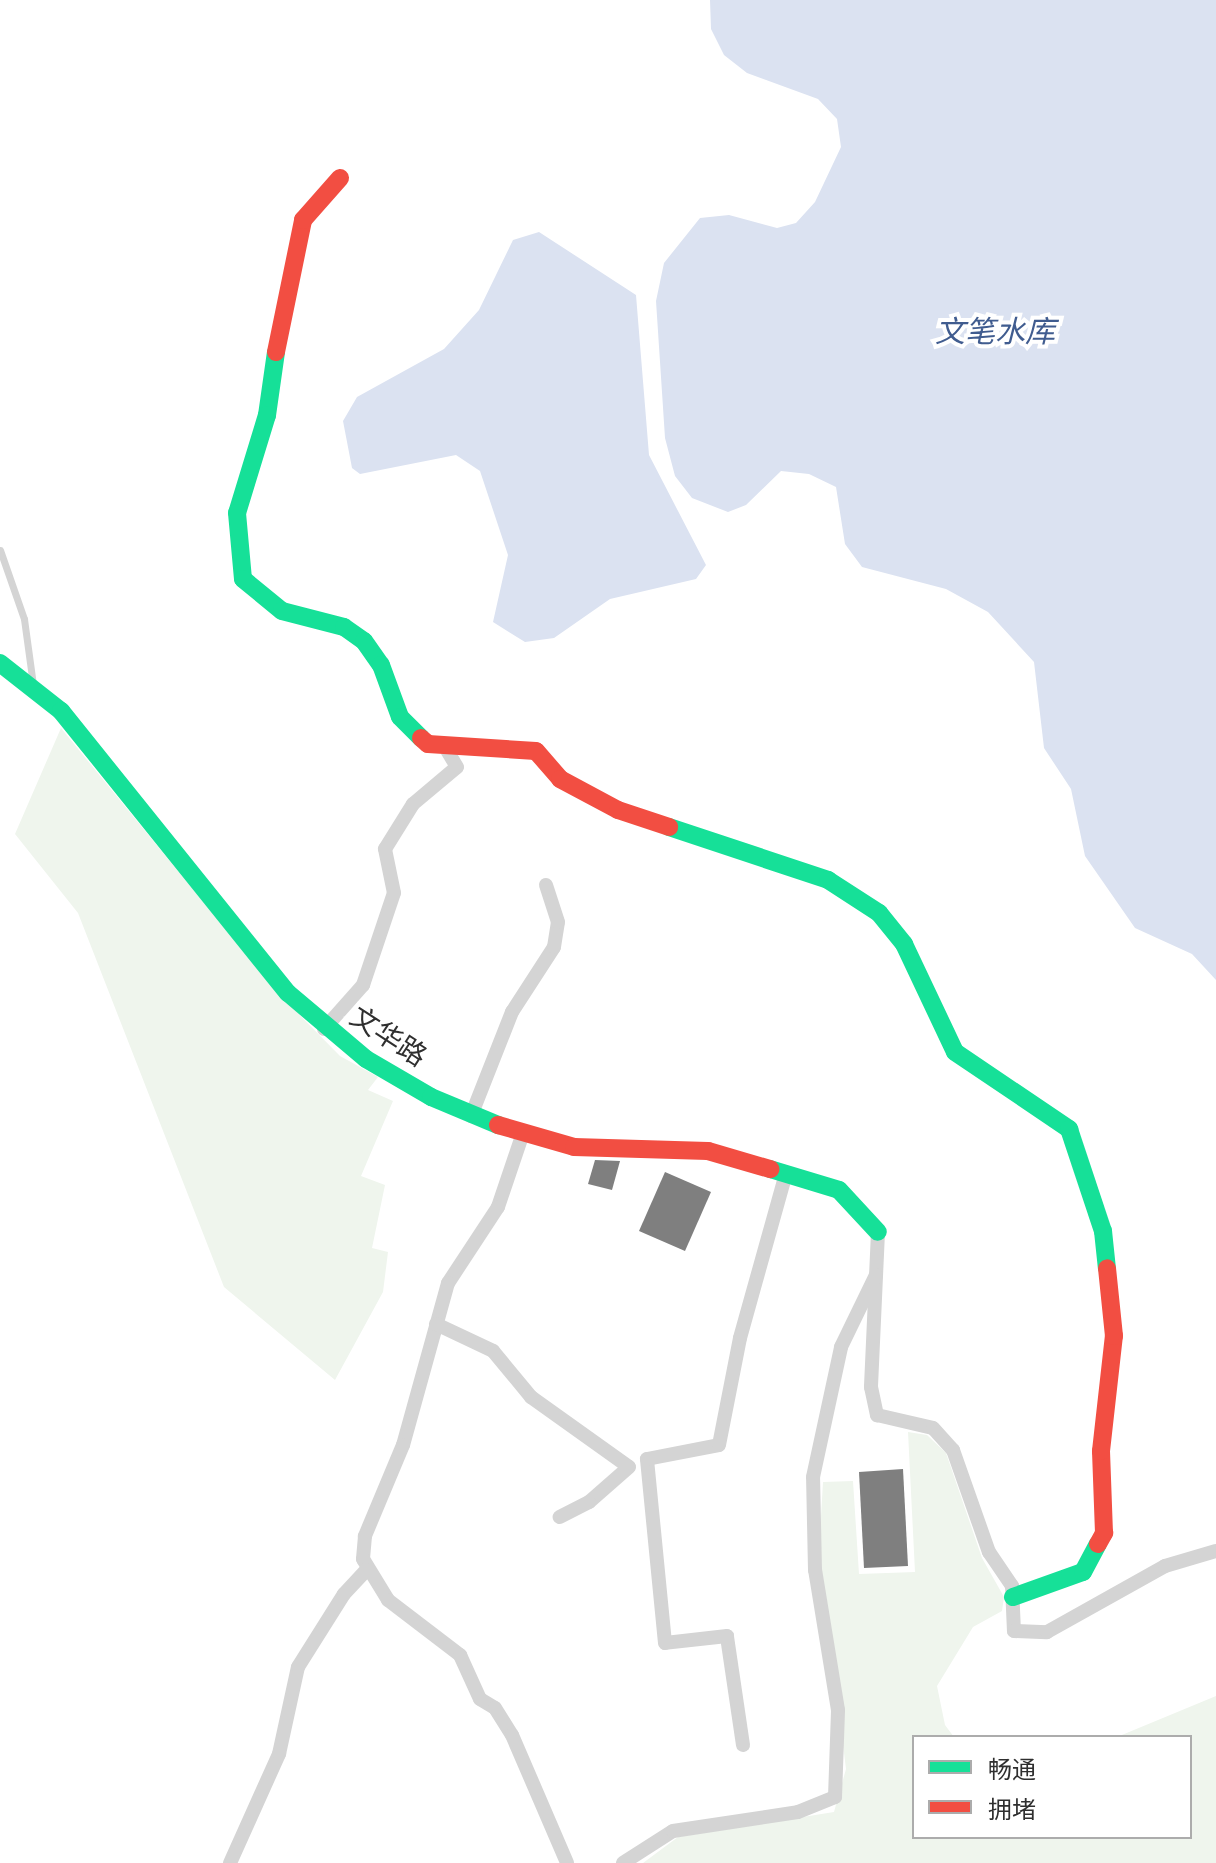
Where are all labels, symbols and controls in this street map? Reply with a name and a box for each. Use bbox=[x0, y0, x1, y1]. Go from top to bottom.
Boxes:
water label: 文笔水库 bbox=[935, 314, 1055, 350]
street label: 文华路 bbox=[344, 1000, 432, 1074]
legend bbox=[912, 1735, 1192, 1839]
text: 畅通 bbox=[988, 1756, 1036, 1784]
text: 拥堵 bbox=[988, 1796, 1036, 1824]

